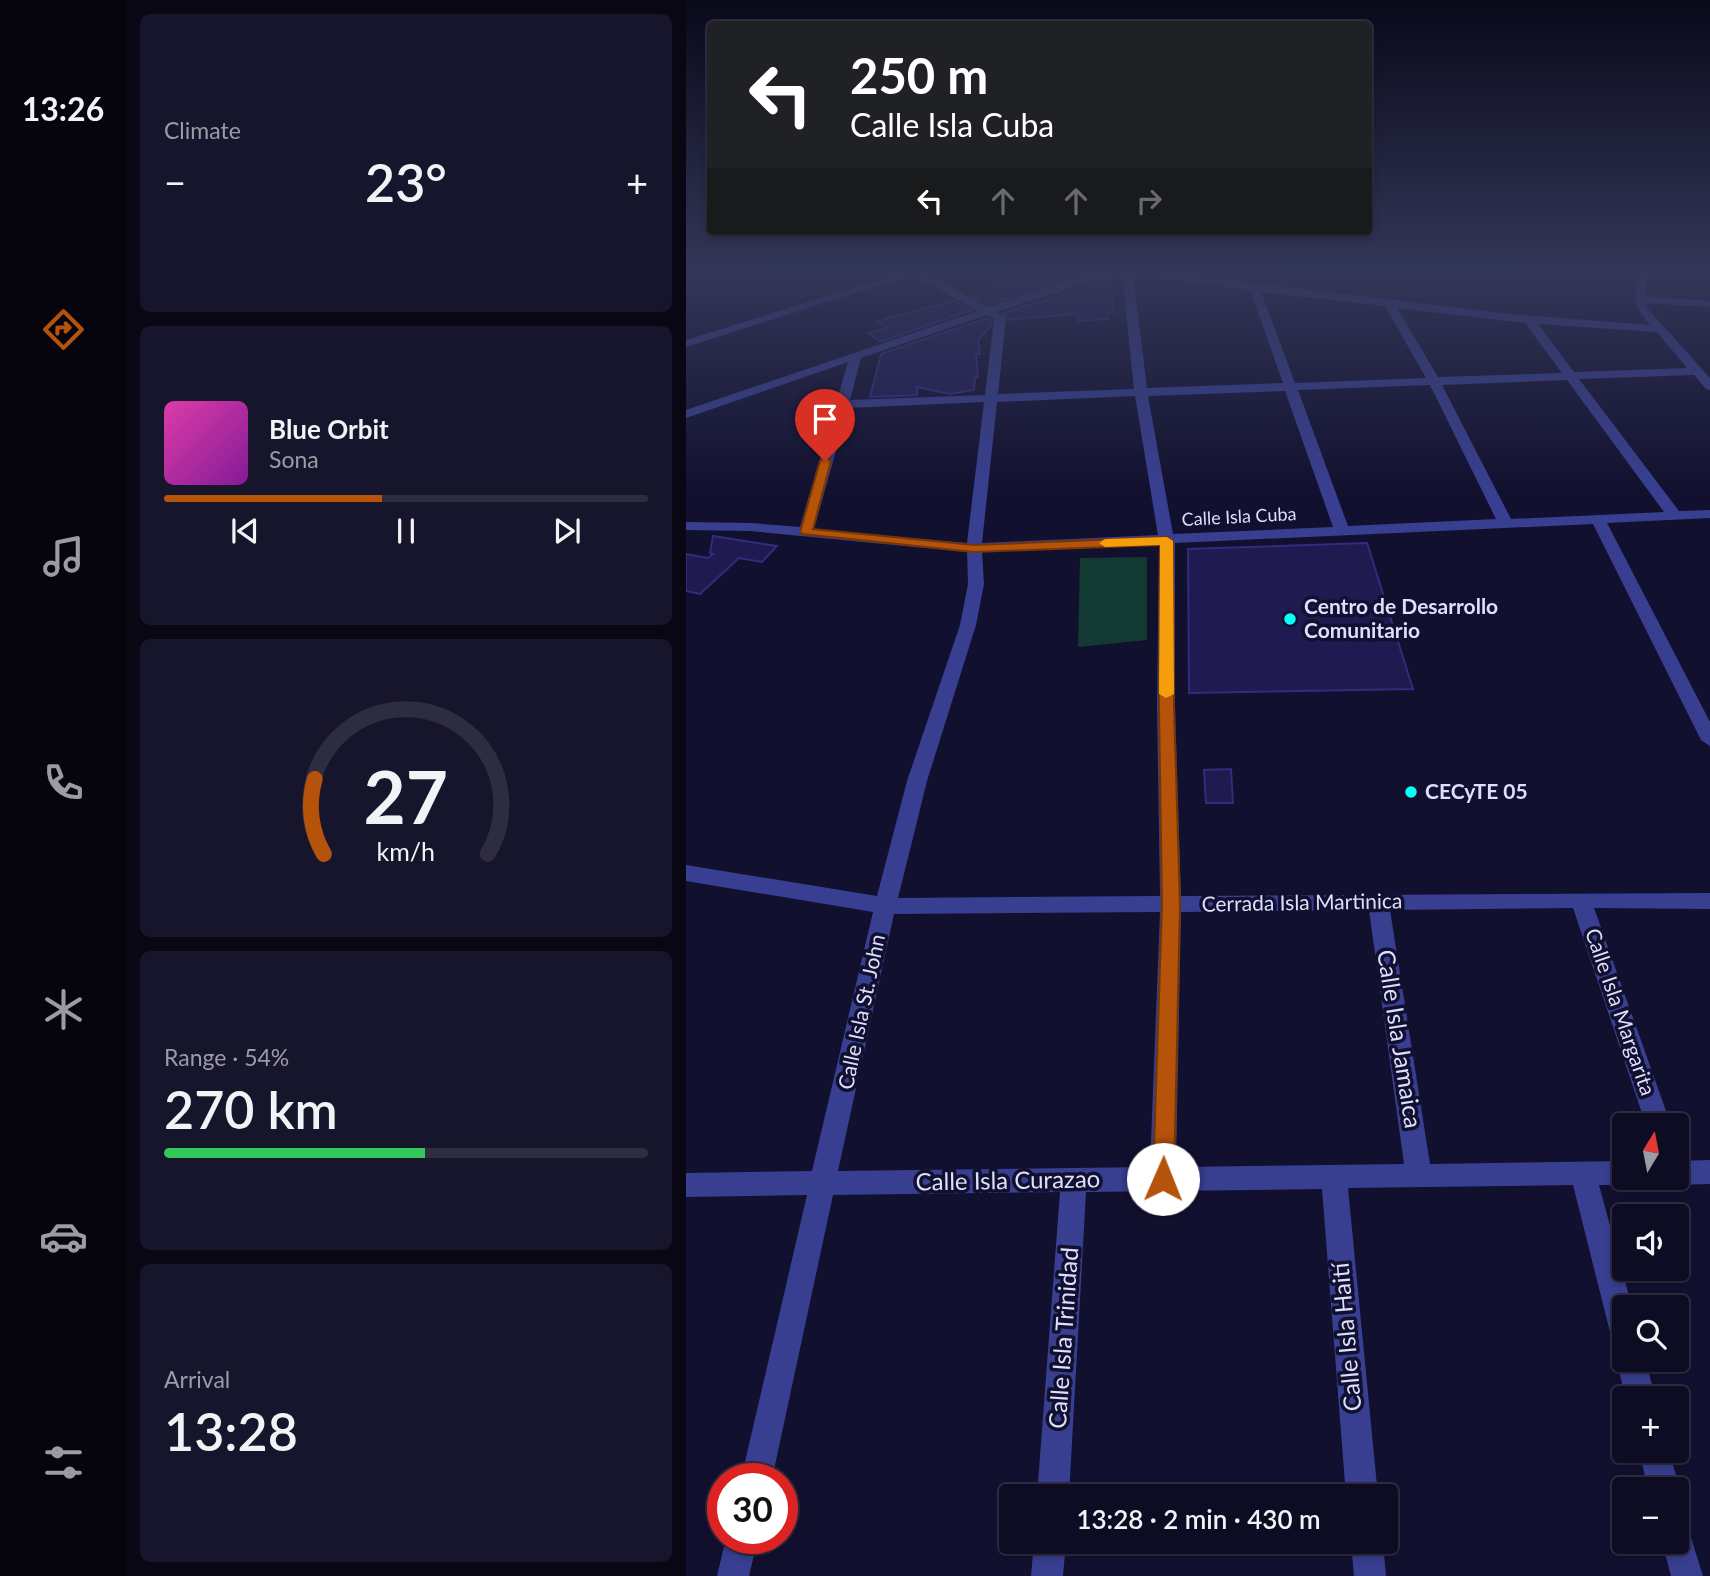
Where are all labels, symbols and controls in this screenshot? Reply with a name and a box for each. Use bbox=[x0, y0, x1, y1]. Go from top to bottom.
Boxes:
text: 250 m bbox=[850, 46, 988, 104]
icon: left bbox=[735, 49, 826, 140]
text: 13:26 bbox=[22, 89, 104, 128]
text: Calle Isla Cuba bbox=[850, 105, 1054, 144]
text: Climate bbox=[164, 116, 241, 144]
text: 23° bbox=[365, 151, 447, 213]
text: − bbox=[164, 159, 186, 205]
text: + bbox=[626, 159, 648, 205]
icon: left bbox=[911, 182, 949, 220]
icon: ahead bbox=[984, 182, 1022, 220]
icon: ahead bbox=[1057, 182, 1095, 220]
icon: right bbox=[1130, 182, 1168, 220]
icon: directions bbox=[39, 305, 88, 354]
pin bbox=[795, 389, 855, 461]
icon: arrive bbox=[806, 400, 844, 438]
text: Blue Orbit bbox=[269, 413, 389, 445]
text: Sona bbox=[269, 445, 319, 473]
street label: Calle Isla Cuba bbox=[1181, 502, 1297, 530]
icon: previous bbox=[226, 512, 264, 550]
icon: pause bbox=[387, 512, 425, 550]
icon: next bbox=[548, 512, 586, 550]
icon: music bbox=[39, 532, 88, 581]
place label: Centro de Desarrollo Comunitario bbox=[1304, 593, 1498, 642]
marker: Centro de Desarrollo Comunitario bbox=[1282, 611, 1298, 627]
text: 27 bbox=[364, 752, 448, 840]
icon: phone bbox=[39, 758, 88, 807]
place label: CECyTE 05 bbox=[1425, 778, 1528, 803]
marker: CECyTE 05 bbox=[1403, 784, 1419, 800]
text: km/h bbox=[377, 836, 435, 866]
street label: Cerrada Isla Martinica bbox=[1201, 887, 1403, 916]
street label: Calle Isla Margarita bbox=[1581, 925, 1662, 1098]
street label: Calle Isla St. John bbox=[832, 932, 889, 1092]
street label: Calle Isla Jamaica bbox=[1372, 947, 1429, 1130]
icon: climate bbox=[39, 985, 88, 1034]
text: Range · 54% bbox=[164, 1043, 289, 1071]
text: 270 km bbox=[164, 1078, 338, 1140]
north arrow bbox=[1612, 1113, 1689, 1190]
map controls bbox=[1612, 1113, 1689, 1554]
position arrow bbox=[1126, 1142, 1200, 1216]
street label: Calle Isla Curazao bbox=[915, 1163, 1101, 1196]
button: sound bbox=[1612, 1204, 1689, 1281]
icon: car bbox=[39, 1212, 88, 1261]
street label: Calle Isla Trinidad bbox=[1042, 1246, 1083, 1430]
street label: Calle Isla Haití bbox=[1324, 1260, 1366, 1413]
button: search bbox=[1612, 1295, 1689, 1372]
text: Arrival bbox=[164, 1365, 230, 1393]
button: + bbox=[1612, 1386, 1689, 1463]
text: 13:28 bbox=[164, 1400, 298, 1462]
icon: filters bbox=[39, 1438, 88, 1487]
speed limit sign: 30 bbox=[707, 1463, 798, 1554]
button: − bbox=[1612, 1477, 1689, 1554]
text: 13:28 · 2 min · 430 m bbox=[1076, 1503, 1321, 1535]

